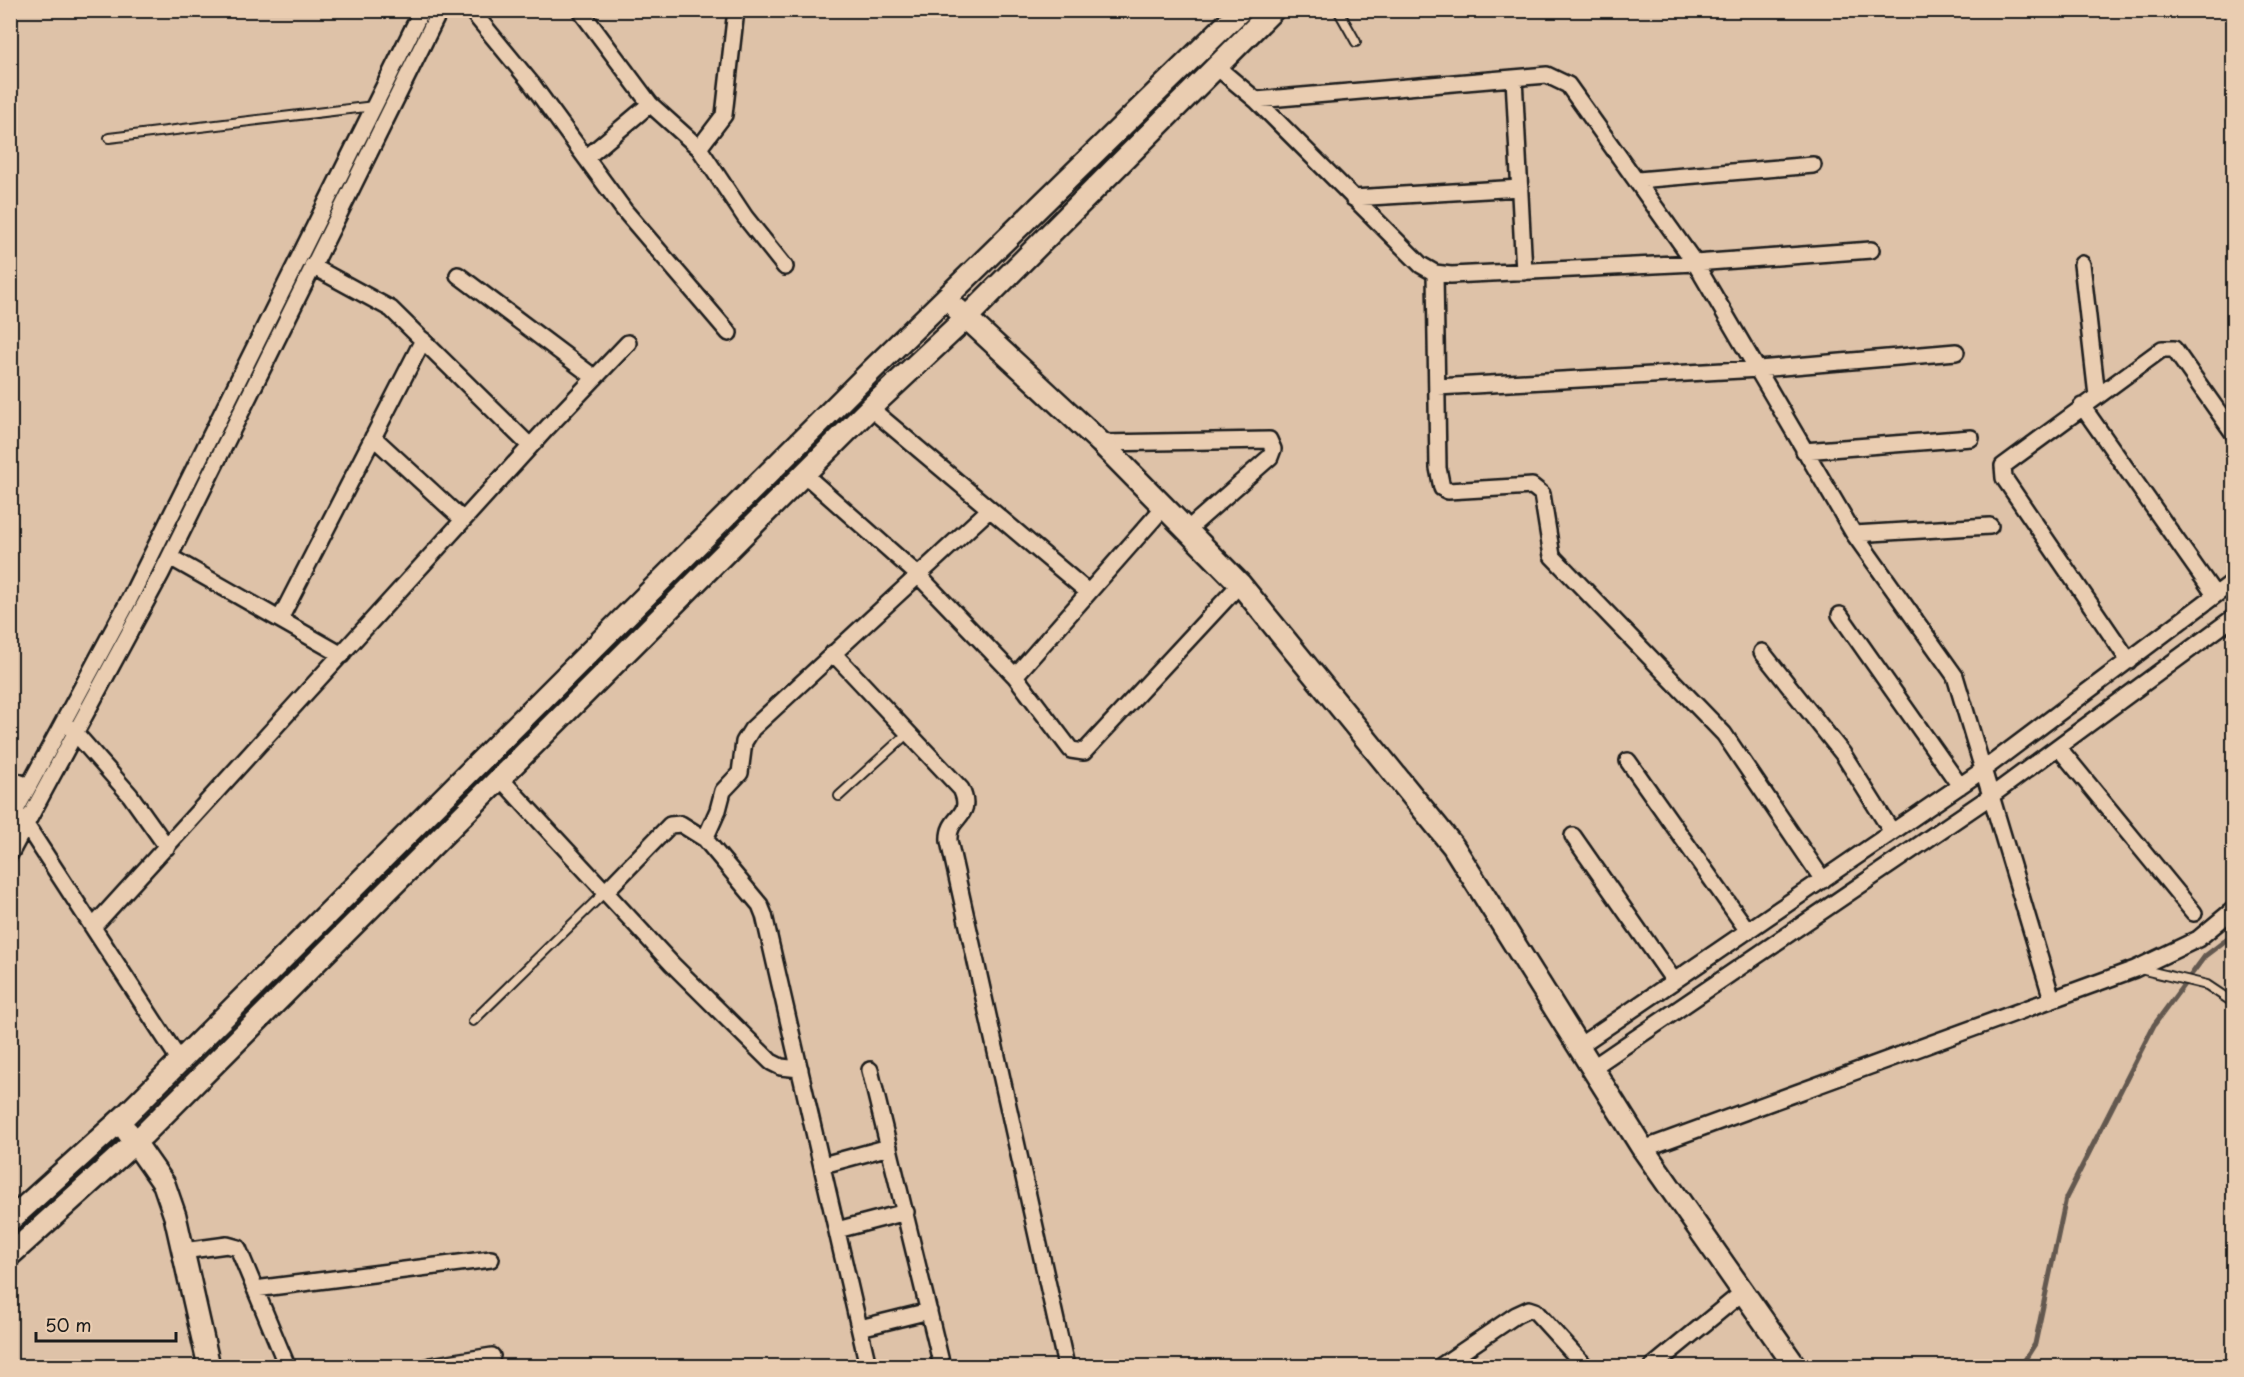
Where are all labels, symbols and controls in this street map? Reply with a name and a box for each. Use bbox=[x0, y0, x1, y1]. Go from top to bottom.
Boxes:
scale bar bbox=[36, 1305, 176, 1343]
text: 50 m bbox=[45, 1311, 92, 1338]

